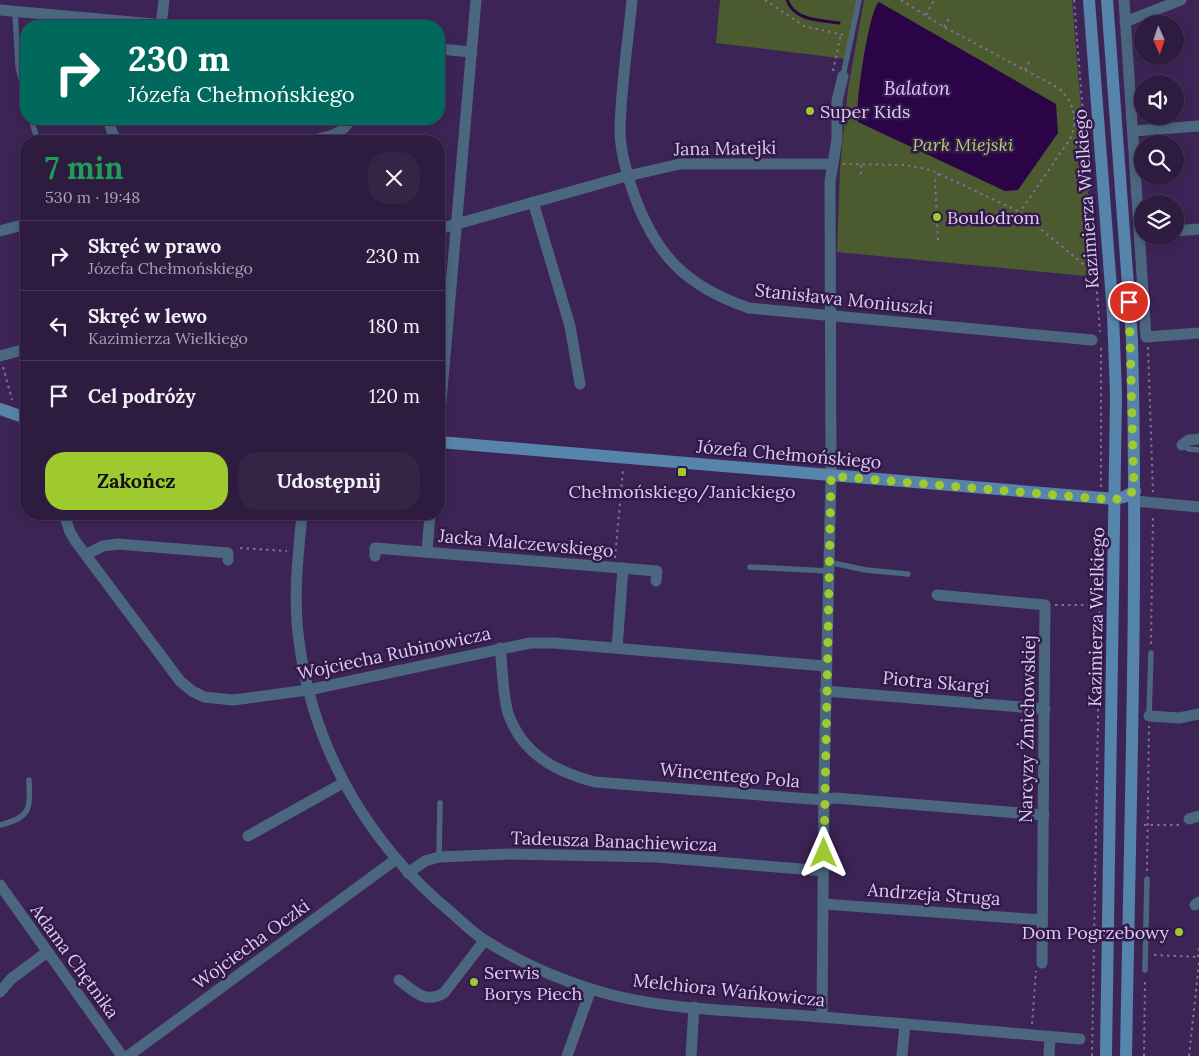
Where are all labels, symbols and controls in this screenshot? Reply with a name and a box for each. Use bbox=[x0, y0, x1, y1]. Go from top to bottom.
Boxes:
north arrow bbox=[1134, 15, 1184, 65]
map controls bbox=[1134, 15, 1184, 245]
text: 230 m bbox=[128, 36, 230, 81]
icon: right bbox=[45, 40, 110, 105]
button: sound bbox=[1134, 75, 1184, 125]
water label: Balaton bbox=[884, 76, 951, 100]
text: Józefa Chełmońskiego bbox=[128, 80, 355, 108]
place label: Super Kids bbox=[820, 100, 910, 123]
marker: Super Kids bbox=[804, 105, 816, 117]
street label: Kazimierza Wielkiego bbox=[1068, 108, 1104, 290]
park label: Park Miejski bbox=[912, 133, 1014, 156]
button: search bbox=[1134, 135, 1184, 185]
street label: Jana Matejki bbox=[673, 136, 776, 160]
text: 7 min bbox=[45, 149, 124, 187]
button: close bbox=[368, 152, 420, 204]
text: 530 m · 19:48 bbox=[45, 187, 140, 207]
button: layers bbox=[1134, 195, 1184, 245]
place label: Boulodrom bbox=[947, 206, 1040, 229]
marker: Boulodrom bbox=[931, 211, 943, 223]
text: Skręć w prawo bbox=[88, 234, 221, 258]
icon: right bbox=[45, 242, 73, 270]
text: 230 m bbox=[366, 244, 420, 268]
text: Józefa Chełmońskiego bbox=[88, 258, 253, 278]
street label: Stanisława Moniuszki bbox=[754, 278, 934, 320]
pin bbox=[1108, 281, 1150, 323]
icon: arrive bbox=[1115, 288, 1143, 316]
text: Skręć w lewo bbox=[88, 304, 207, 328]
icon: left bbox=[45, 312, 73, 340]
text: 180 m bbox=[369, 314, 420, 338]
text: Kazimierza Wielkiego bbox=[88, 328, 248, 348]
icon: arrive bbox=[45, 382, 73, 410]
text: Cel podróży bbox=[88, 384, 196, 408]
text: 120 m bbox=[369, 384, 420, 408]
street label: Józefa Chełmońskiego bbox=[695, 434, 882, 474]
button: Zakończ bbox=[45, 452, 228, 510]
button: Udostępnij bbox=[238, 452, 420, 510]
marker: Chełmońskiego/Janickiego bbox=[676, 466, 688, 478]
place label: Chełmońskiego/Janickiego bbox=[568, 480, 796, 503]
street label: Jacka Malczewskiego bbox=[437, 524, 614, 562]
street label: Kazimierza Wielkiego bbox=[1083, 527, 1109, 707]
street label: Wojciecha Rubinowicza bbox=[295, 621, 493, 685]
street label: Narcyzy Żmichowskiej bbox=[1014, 635, 1040, 823]
street label: Piotra Skargi bbox=[881, 666, 991, 698]
street label: Wincentego Pola bbox=[659, 757, 801, 793]
street label: Tadeusza Banachiewicza bbox=[510, 826, 718, 856]
position arrow bbox=[797, 826, 849, 878]
street label: Andrzeja Struga bbox=[866, 878, 1001, 910]
street label: Wojciecha Oczki bbox=[188, 894, 314, 994]
street label: Adama Chętnika bbox=[25, 898, 124, 1023]
place label: Dom Pogrzebowy bbox=[1022, 921, 1169, 944]
marker: Dom Pogrzebowy bbox=[1173, 926, 1185, 938]
place label: Serwis Borys Piech bbox=[484, 961, 583, 1005]
street label: Melchiora Wańkowicza bbox=[632, 968, 826, 1012]
marker: Serwis Borys Piech bbox=[468, 976, 480, 988]

